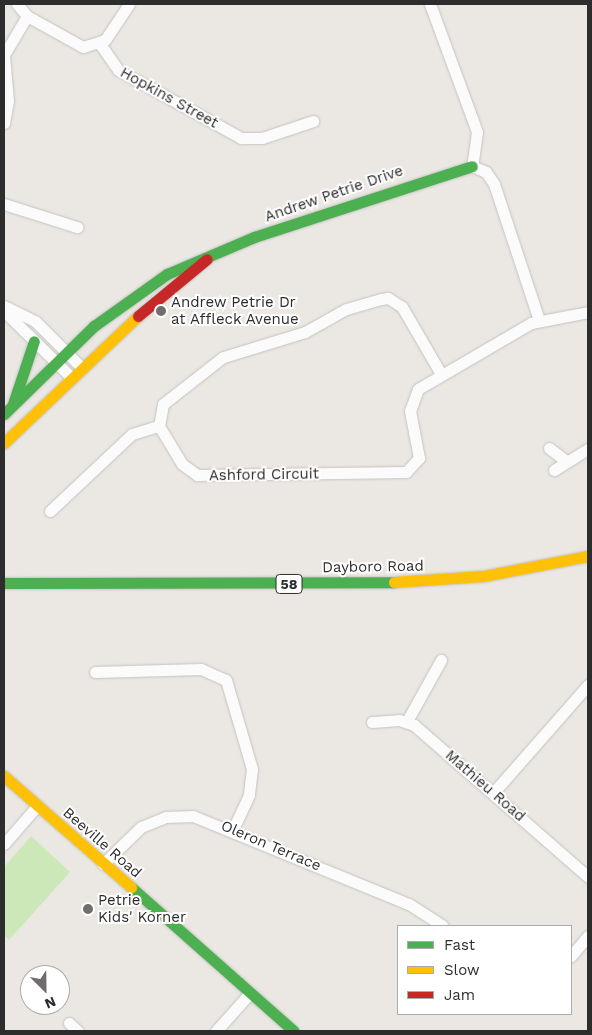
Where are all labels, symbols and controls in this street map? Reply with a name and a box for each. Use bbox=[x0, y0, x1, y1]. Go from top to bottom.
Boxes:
street label: Hopkins Street bbox=[117, 64, 221, 132]
street label: Andrew Petrie Drive bbox=[262, 162, 406, 226]
place label: Andrew Petrie Dr at Affleck Avenue bbox=[171, 293, 300, 328]
marker: Andrew Petrie Dr at Affleck Avenue bbox=[155, 305, 167, 317]
street label: Ashford Circuit bbox=[209, 465, 319, 485]
street label: Dayboro Road bbox=[322, 557, 424, 577]
road number: 58 bbox=[275, 572, 303, 596]
street label: Mathieu Road bbox=[441, 746, 529, 826]
street label: Beeville Road bbox=[59, 804, 145, 882]
street label: Oleron Terrace bbox=[218, 817, 324, 875]
place label: Petrie Kids' Korner bbox=[98, 891, 186, 926]
marker: Petrie Kids' Korner bbox=[82, 903, 94, 915]
legend bbox=[397, 925, 572, 1015]
text: Fast bbox=[444, 936, 475, 954]
text: Slow bbox=[444, 961, 480, 979]
north arrow bbox=[20, 965, 70, 1015]
text: Jam bbox=[444, 986, 475, 1004]
text: N bbox=[43, 993, 58, 1012]

